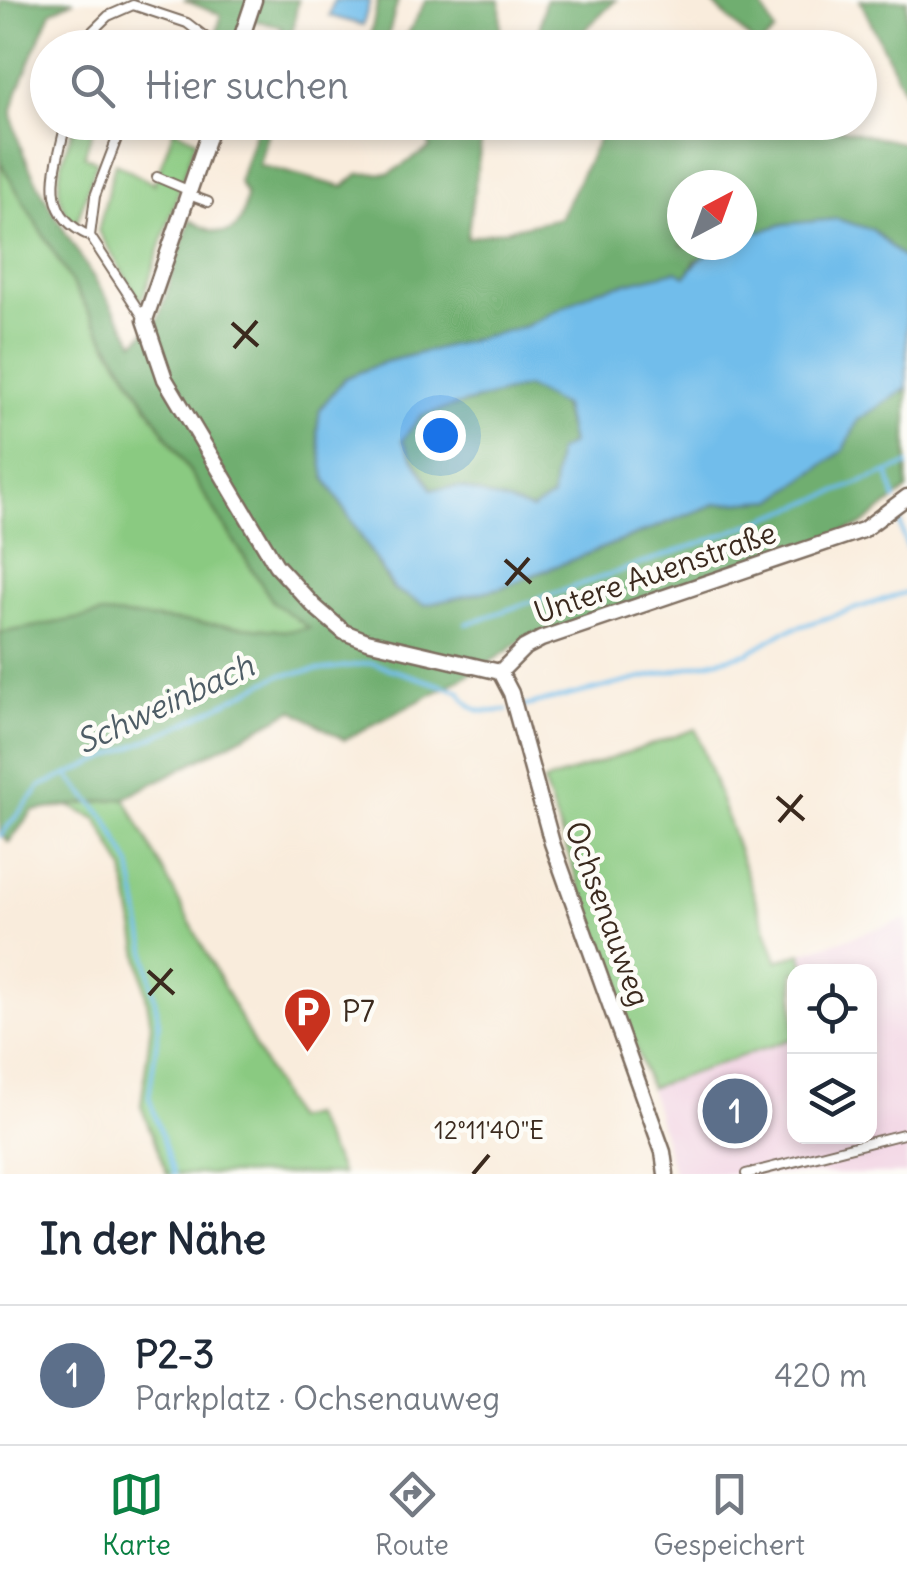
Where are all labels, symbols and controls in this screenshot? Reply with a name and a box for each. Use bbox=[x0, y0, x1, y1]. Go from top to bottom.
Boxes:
search box bbox=[30, 30, 877, 140]
icon: search bbox=[65, 58, 120, 113]
text: Hier suchen bbox=[145, 62, 349, 109]
north arrow bbox=[667, 170, 757, 260]
your location bbox=[415, 410, 466, 461]
street label: Untere Auenstraße bbox=[529, 513, 781, 631]
water label: Schweinbach bbox=[70, 644, 260, 762]
street label: Ochsenauweg bbox=[557, 816, 659, 1011]
map controls bbox=[787, 964, 877, 1144]
button: locate bbox=[787, 964, 877, 1054]
parking icon: P7 bbox=[281, 986, 333, 1054]
place label: P7 bbox=[342, 992, 375, 1030]
button: layers bbox=[787, 1054, 877, 1144]
pin: 1 bbox=[702, 1074, 768, 1148]
text: 12°11'40"E bbox=[434, 1114, 544, 1146]
text: In der Nähe bbox=[40, 1213, 266, 1265]
text: P2-3 bbox=[135, 1331, 214, 1378]
text: 1 bbox=[66, 1355, 79, 1396]
text: 420 m bbox=[774, 1355, 867, 1396]
text: Parkplatz · Ochsenauweg bbox=[135, 1378, 500, 1419]
tab: Karte bbox=[102, 1467, 171, 1563]
tab: Route bbox=[375, 1467, 449, 1563]
tab: Gespeichert bbox=[653, 1467, 805, 1563]

